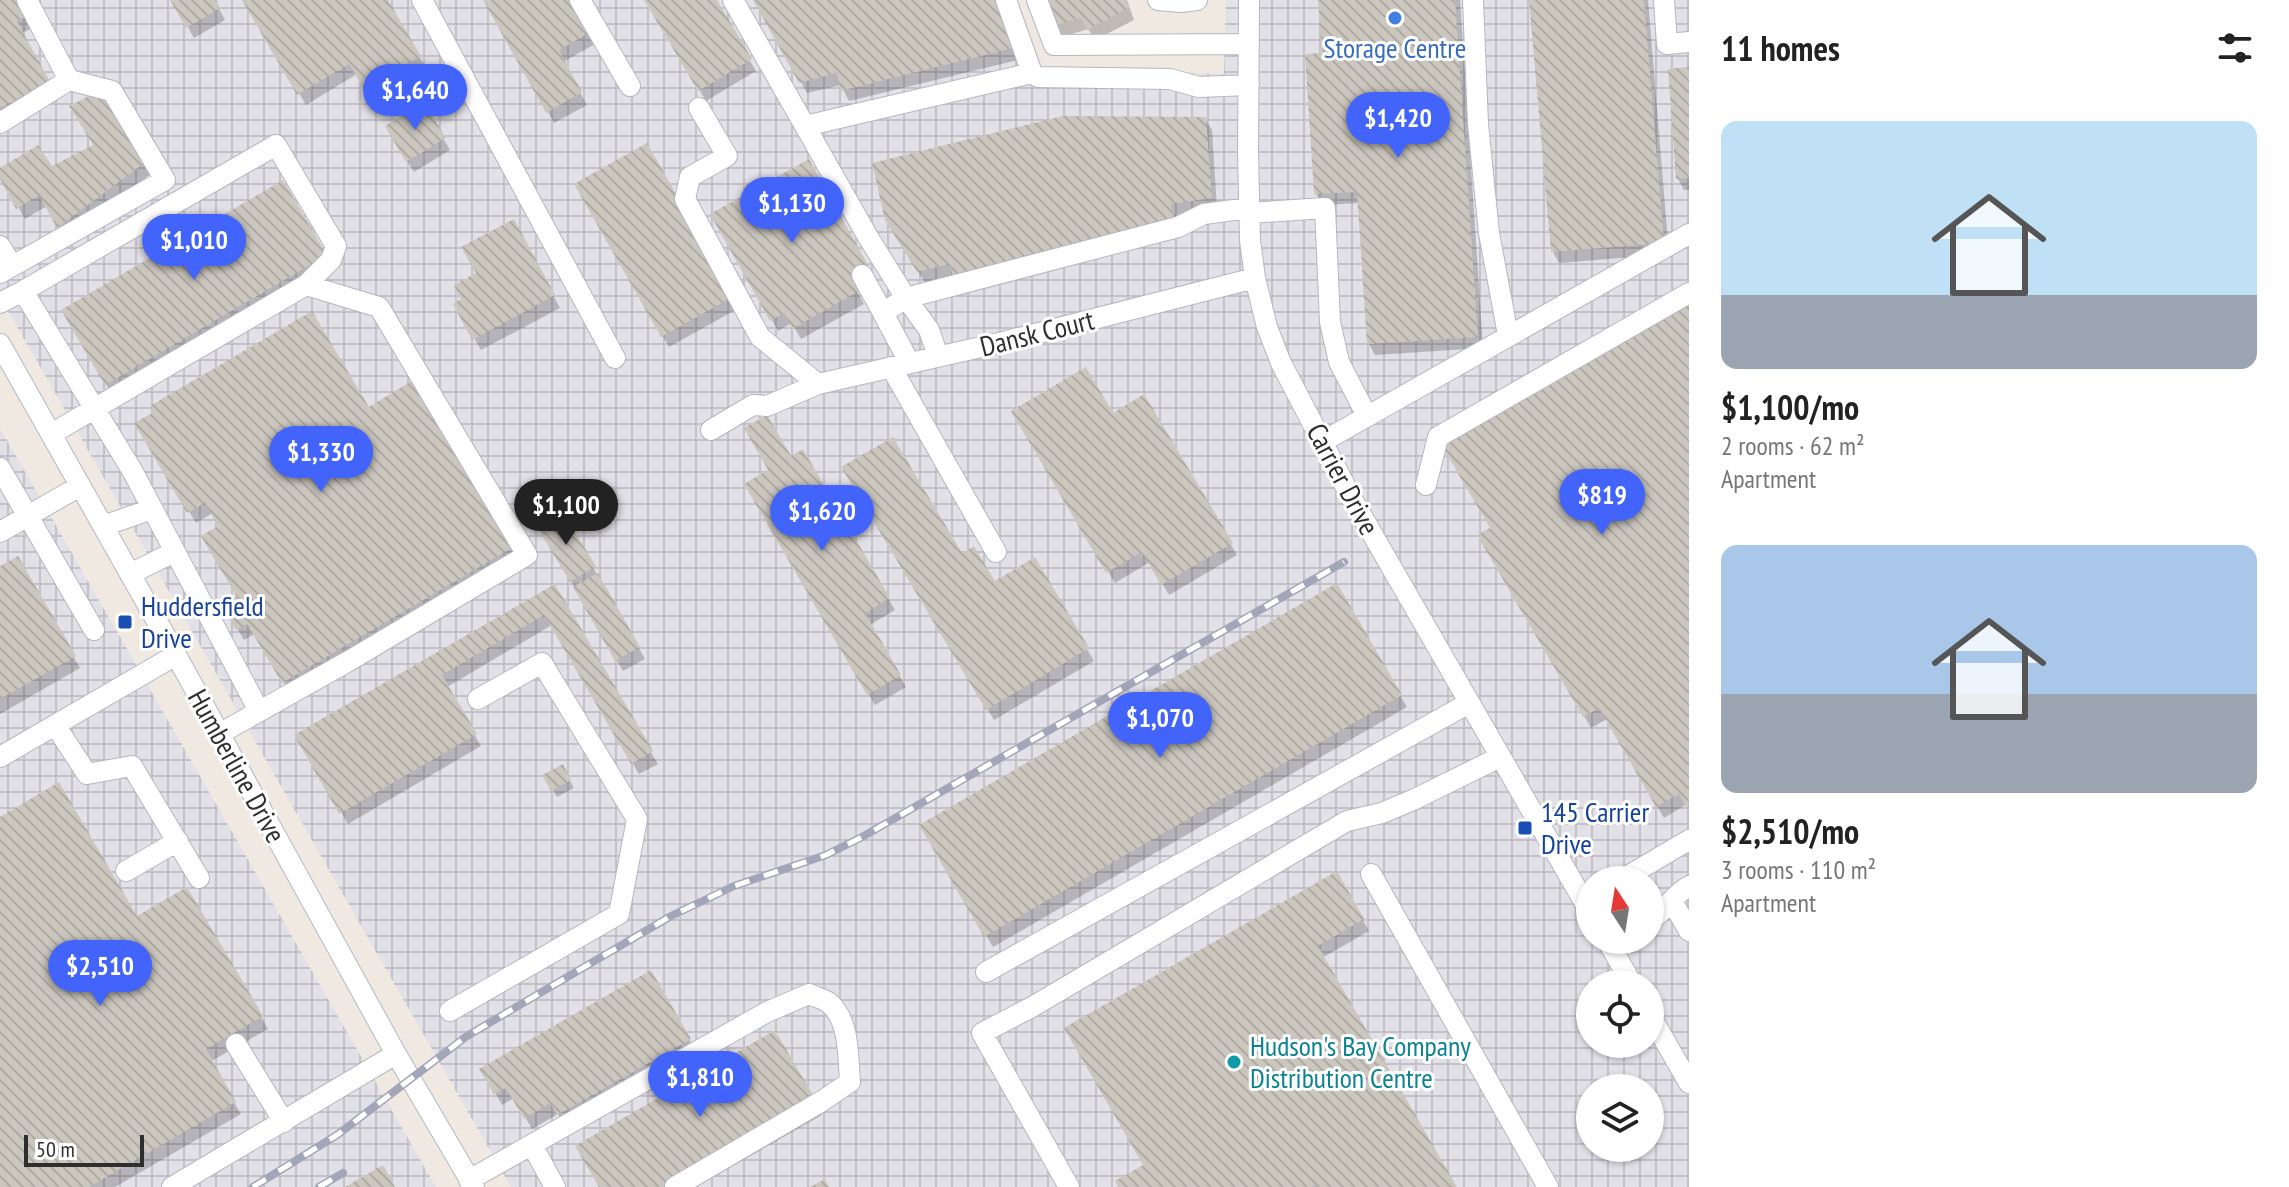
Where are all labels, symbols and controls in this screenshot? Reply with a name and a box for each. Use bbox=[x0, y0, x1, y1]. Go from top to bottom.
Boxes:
marker: Storage Centre bbox=[1386, 9, 1404, 27]
text: 11 homes bbox=[1721, 26, 1840, 70]
icon: filters bbox=[2213, 26, 2257, 70]
place label: Storage Centre bbox=[1324, 29, 1466, 66]
pin: $1,640 bbox=[350, 64, 480, 132]
text: $1,640 bbox=[381, 73, 449, 106]
pin: $1,420 bbox=[1333, 92, 1463, 160]
text: $1,420 bbox=[1364, 101, 1432, 134]
icon: home bbox=[1917, 173, 2061, 317]
pin: $1,130 bbox=[727, 177, 857, 245]
text: $1,130 bbox=[758, 186, 826, 219]
pin: $1,010 bbox=[129, 214, 259, 282]
text: $1,010 bbox=[160, 223, 228, 256]
street label: Dansk Court bbox=[976, 300, 1098, 365]
text: $1,100/mo bbox=[1721, 385, 1859, 429]
street label: Carrier Drive bbox=[1299, 417, 1388, 541]
pin: $1,330 bbox=[256, 426, 386, 494]
text: 2 rooms · 62 m² bbox=[1721, 429, 1865, 462]
text: $1,330 bbox=[287, 435, 355, 468]
text: Apartment bbox=[1721, 462, 1816, 495]
pin: $819 bbox=[1555, 469, 1649, 537]
text: $819 bbox=[1577, 478, 1627, 511]
pin: $1,100 bbox=[501, 479, 631, 547]
pin: $1,620 bbox=[757, 485, 887, 553]
text: $1,100 bbox=[532, 488, 600, 521]
text: $1,620 bbox=[788, 494, 856, 527]
place label: Huddersfield Drive bbox=[141, 587, 264, 656]
icon: home bbox=[1917, 597, 2061, 741]
marker: Huddersfield Drive bbox=[116, 613, 134, 631]
street label: Humberline Drive bbox=[180, 682, 295, 849]
pin: $1,070 bbox=[1095, 692, 1225, 760]
text: $1,070 bbox=[1126, 701, 1194, 734]
place label: 145 Carrier Drive bbox=[1541, 793, 1649, 862]
text: $2,510/mo bbox=[1721, 809, 1859, 853]
marker: 145 Carrier Drive bbox=[1516, 819, 1534, 837]
text: 3 rooms · 110 m² bbox=[1721, 853, 1876, 886]
north arrow bbox=[1576, 866, 1664, 954]
map controls bbox=[1576, 866, 1664, 1162]
text: Apartment bbox=[1721, 886, 1816, 919]
pin: $2,510 bbox=[35, 940, 165, 1008]
text: $2,510 bbox=[66, 949, 134, 982]
button: locate bbox=[1576, 970, 1664, 1058]
place label: Hudson's Bay Company Distribution Centre bbox=[1250, 1027, 1471, 1096]
pin: $1,810 bbox=[635, 1051, 765, 1119]
marker: Hudson's Bay Company Distribution Centre bbox=[1225, 1053, 1243, 1071]
text: $1,810 bbox=[666, 1060, 734, 1093]
button: layers bbox=[1576, 1074, 1664, 1162]
scale bar bbox=[24, 1131, 144, 1167]
text: 50 m bbox=[36, 1135, 75, 1163]

